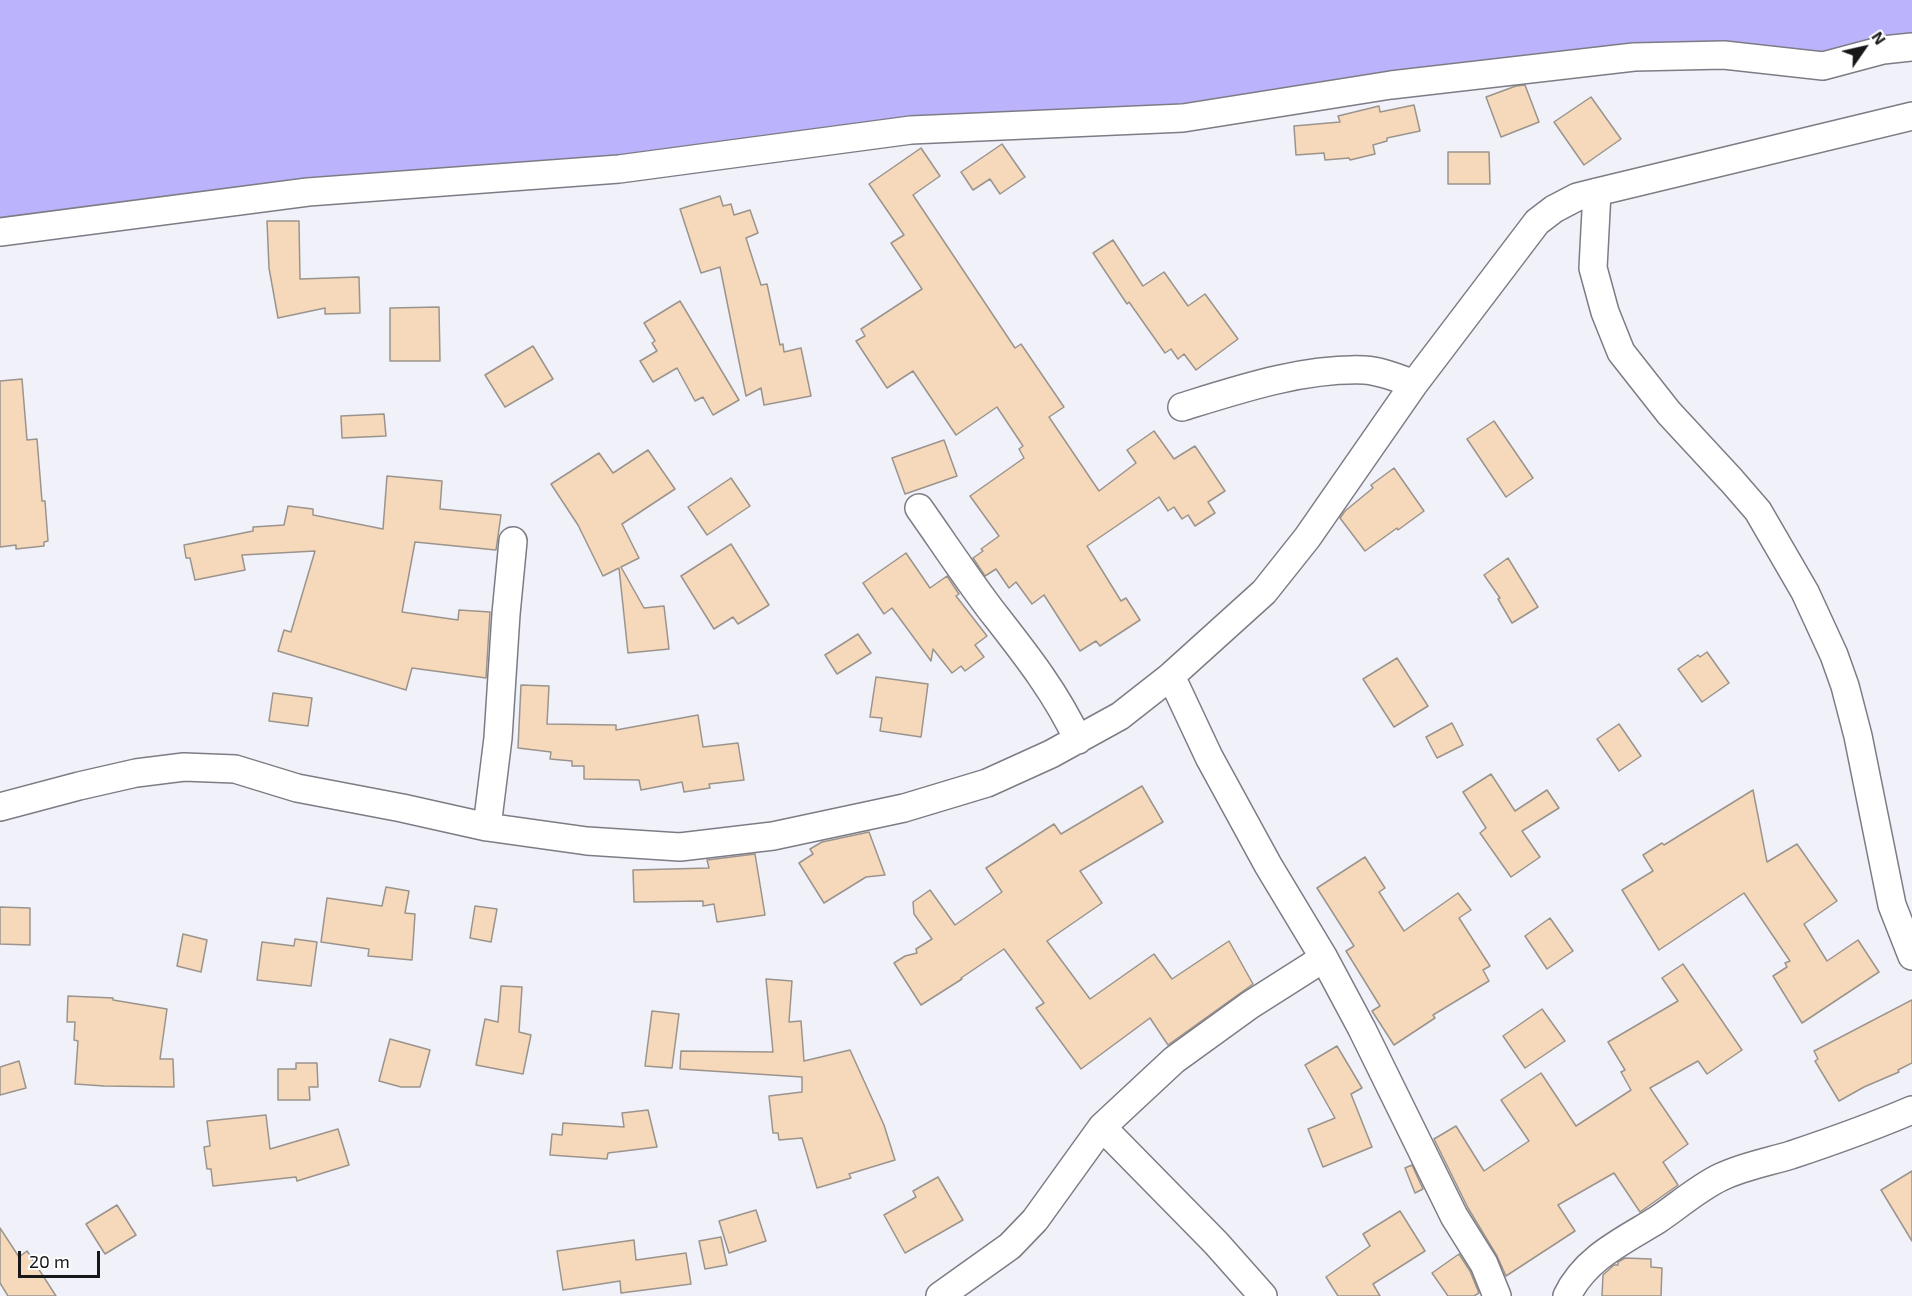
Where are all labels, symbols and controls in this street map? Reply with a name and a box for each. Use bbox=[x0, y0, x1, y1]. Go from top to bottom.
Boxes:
north arrow bbox=[1834, 18, 1894, 78]
text: N bbox=[1868, 28, 1890, 48]
scale bar bbox=[21, 1239, 104, 1277]
text: 20 m bbox=[29, 1250, 70, 1272]

